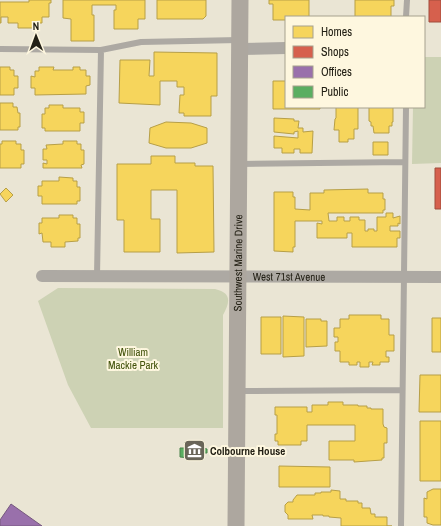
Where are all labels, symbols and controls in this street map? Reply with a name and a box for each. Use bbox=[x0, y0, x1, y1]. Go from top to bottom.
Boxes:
north arrow bbox=[16, 16, 56, 56]
legend bbox=[285, 16, 425, 108]
text: N bbox=[32, 19, 39, 33]
text: Homes bbox=[321, 24, 352, 40]
text: Shops bbox=[321, 44, 349, 60]
text: Offices bbox=[321, 64, 352, 80]
text: Public bbox=[321, 84, 348, 100]
street label: Southwest Marine Drive bbox=[231, 214, 245, 312]
street label: West 71st Avenue bbox=[253, 270, 325, 284]
park label: William Mackie Park bbox=[108, 345, 159, 372]
museum icon: Colbourne House bbox=[181, 438, 207, 464]
place label: Colbourne House bbox=[210, 444, 285, 458]

